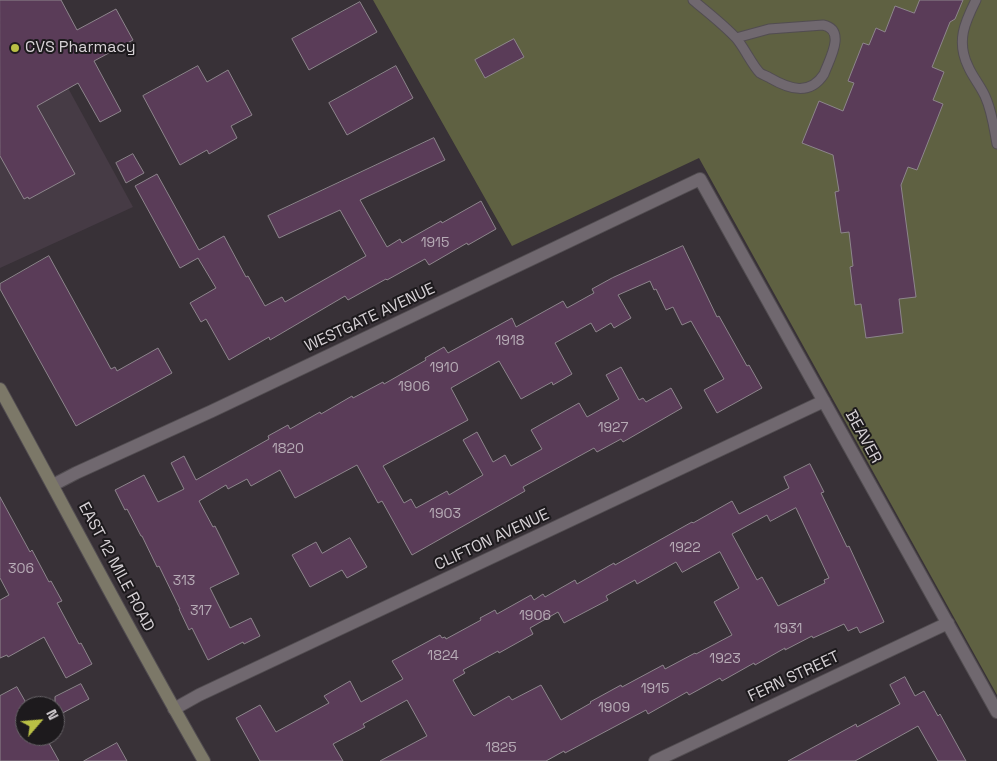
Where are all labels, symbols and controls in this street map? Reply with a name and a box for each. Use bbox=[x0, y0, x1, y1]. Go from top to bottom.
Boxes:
place label: CVS Pharmacy bbox=[25, 38, 136, 58]
marker: CVS Pharmacy bbox=[9, 42, 21, 54]
house number: 1915 bbox=[421, 235, 449, 251]
street label: WESTGATE AVENUE bbox=[302, 279, 438, 357]
house number: 1918 bbox=[496, 333, 524, 349]
house number: 1910 bbox=[429, 360, 459, 376]
house number: 1906 bbox=[398, 379, 430, 395]
street label: BEAVER bbox=[841, 407, 885, 467]
house number: 1927 bbox=[598, 420, 628, 436]
house number: 1820 bbox=[272, 441, 304, 457]
street label: EAST 12 MILE ROAD bbox=[74, 499, 158, 635]
street label: CLIFTON AVENUE bbox=[432, 505, 552, 575]
house number: 1903 bbox=[429, 506, 461, 522]
house number: 1922 bbox=[669, 540, 701, 556]
house number: 306 bbox=[8, 561, 34, 577]
house number: 313 bbox=[173, 573, 195, 589]
house number: 317 bbox=[190, 603, 212, 619]
house number: 1906 bbox=[519, 608, 551, 624]
house number: 1931 bbox=[774, 621, 802, 637]
street label: FERN STREET bbox=[745, 647, 843, 707]
house number: 1824 bbox=[427, 648, 459, 664]
house number: 1923 bbox=[709, 651, 741, 667]
house number: 1915 bbox=[641, 681, 669, 697]
north arrow bbox=[15, 696, 65, 746]
house number: 1909 bbox=[598, 700, 630, 716]
text: N bbox=[42, 706, 63, 723]
house number: 1825 bbox=[485, 740, 517, 756]

